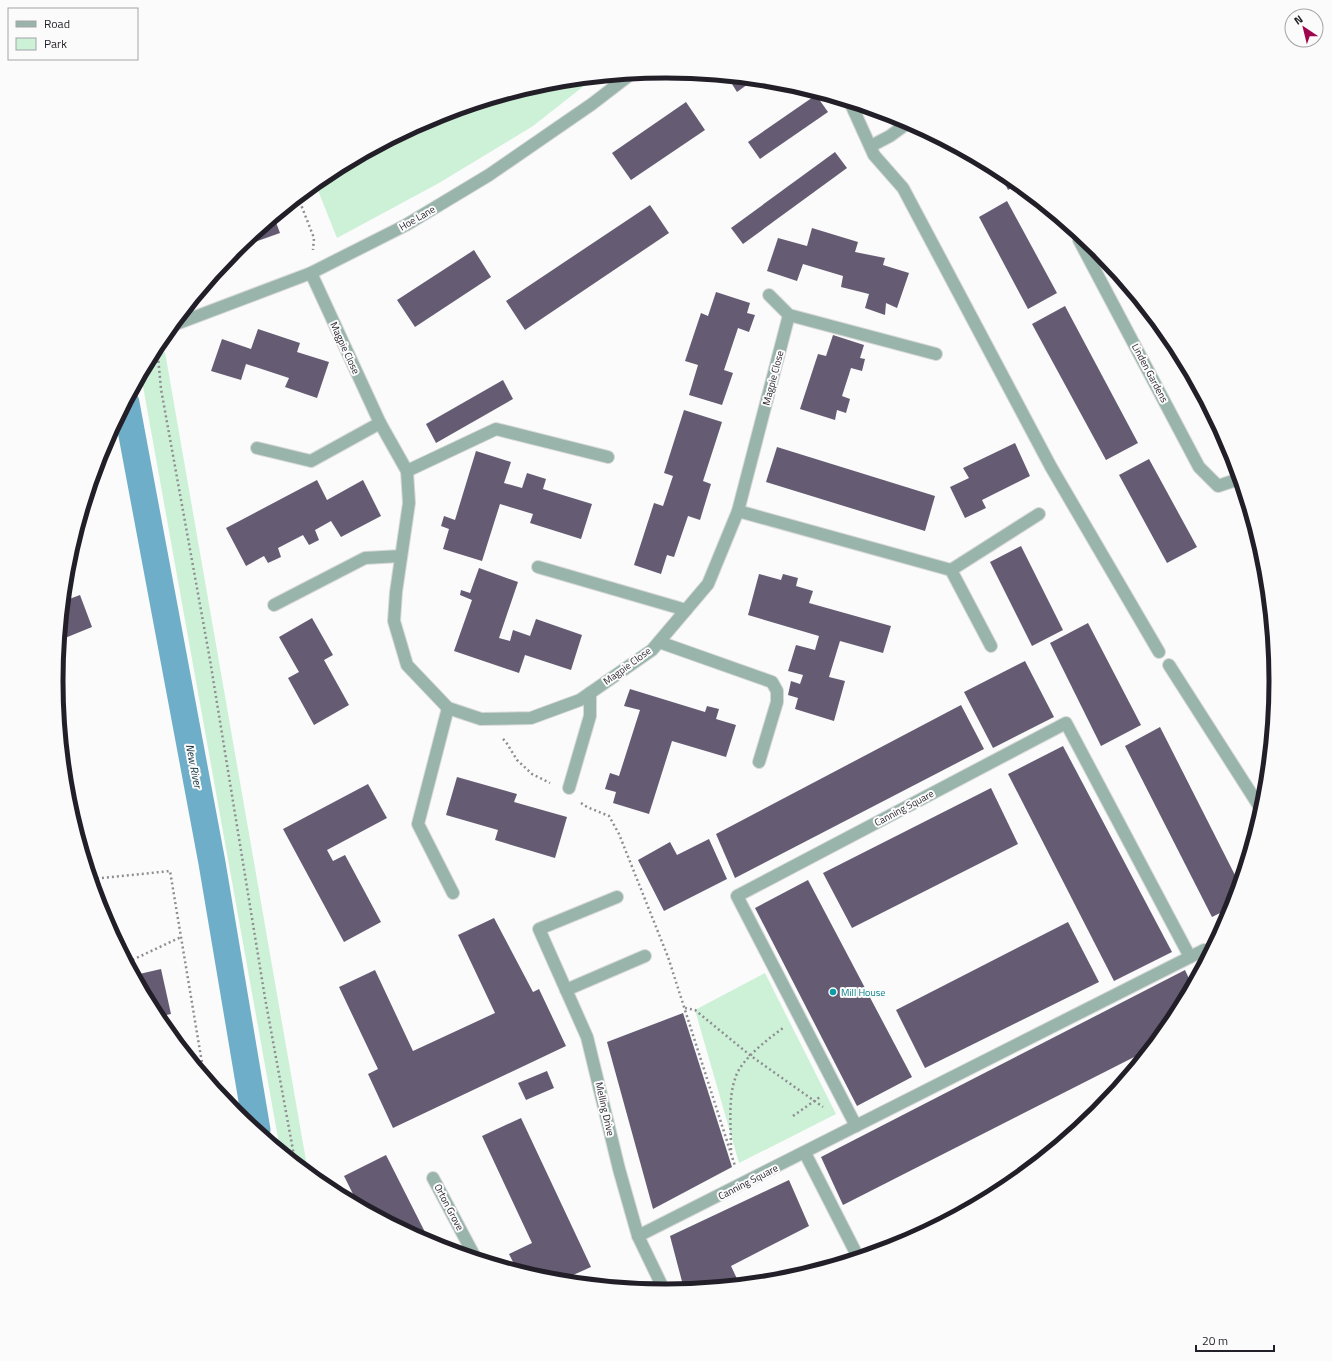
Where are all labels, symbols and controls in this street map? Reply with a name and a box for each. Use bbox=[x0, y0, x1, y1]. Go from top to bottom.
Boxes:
legend bbox=[8, 8, 138, 60]
north arrow bbox=[1284, 8, 1324, 48]
text: N bbox=[1291, 11, 1306, 29]
text: Road bbox=[44, 14, 70, 33]
text: Park bbox=[44, 34, 67, 53]
street label: Hoe Lane bbox=[396, 202, 438, 234]
street label: Magpie Close bbox=[326, 319, 364, 377]
street label: Linden Gardens bbox=[1128, 341, 1172, 406]
street label: Magpie Close bbox=[759, 349, 787, 407]
street label: Magpie Close bbox=[600, 643, 654, 689]
water label: New River bbox=[182, 743, 206, 791]
street label: Canning Square bbox=[872, 786, 936, 830]
place label: Mill House bbox=[841, 985, 885, 1000]
marker: Mill House bbox=[828, 987, 838, 997]
street label: Melling Drive bbox=[592, 1081, 618, 1137]
street label: Canning Square bbox=[715, 1160, 781, 1204]
street label: Orton Grove bbox=[430, 1181, 468, 1233]
scale bar bbox=[1196, 1327, 1274, 1353]
text: 20 m bbox=[1202, 1331, 1228, 1350]

